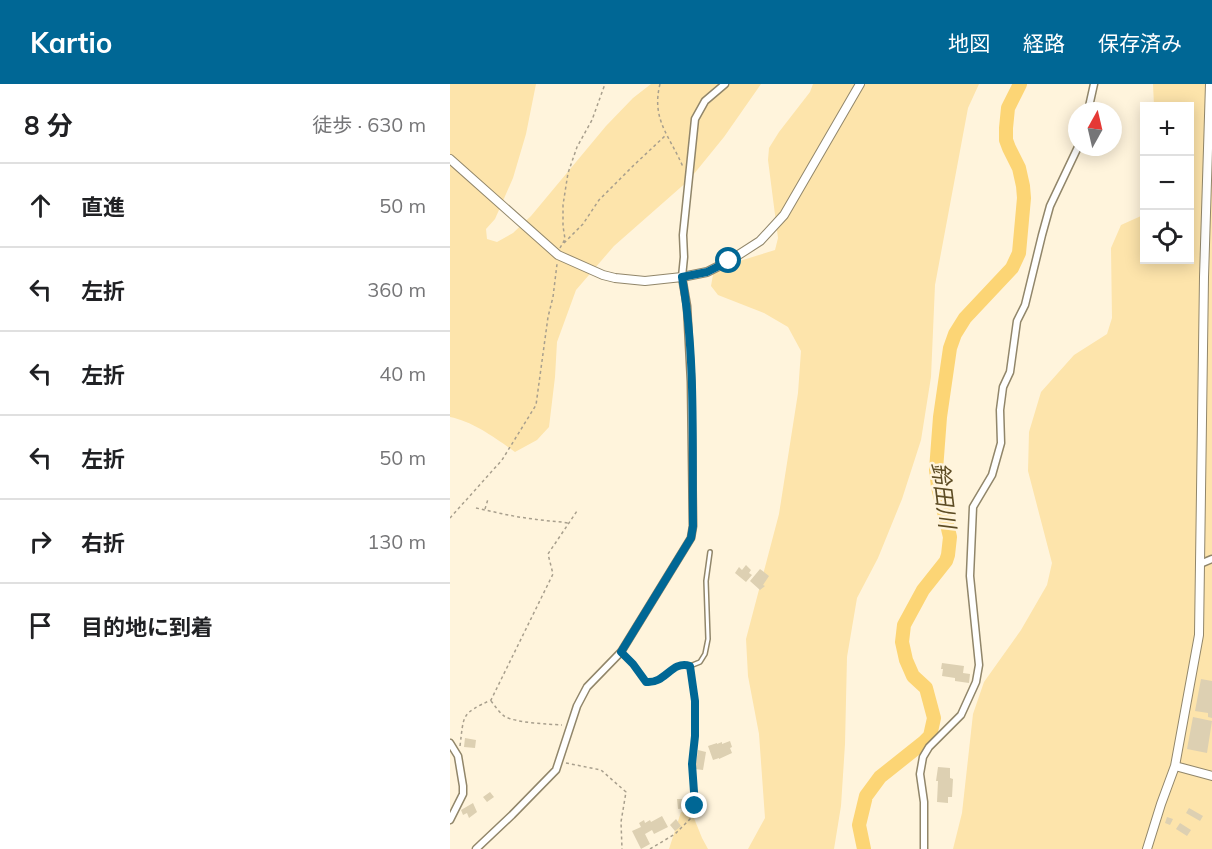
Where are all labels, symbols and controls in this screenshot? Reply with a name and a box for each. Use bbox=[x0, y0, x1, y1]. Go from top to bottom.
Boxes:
text: Kartio bbox=[30, 25, 112, 60]
text: 地図 bbox=[948, 30, 990, 56]
text: 経路 bbox=[1023, 30, 1065, 56]
text: 保存済み bbox=[1098, 30, 1182, 56]
north arrow bbox=[1068, 102, 1122, 156]
map controls bbox=[1140, 102, 1194, 264]
button: + bbox=[1140, 102, 1194, 156]
text: 8 分 bbox=[24, 109, 73, 142]
text: 徒歩 · 630 m bbox=[312, 112, 426, 137]
button: − bbox=[1140, 156, 1194, 210]
icon: ahead bbox=[24, 189, 57, 222]
text: 直進 bbox=[81, 193, 125, 221]
text: 50 m bbox=[379, 193, 426, 218]
button: locate bbox=[1140, 210, 1194, 264]
route start bbox=[715, 247, 741, 273]
icon: left bbox=[24, 273, 57, 306]
text: 左折 bbox=[81, 277, 125, 305]
text: 360 m bbox=[367, 277, 426, 302]
icon: left bbox=[24, 357, 57, 390]
text: 左折 bbox=[81, 361, 125, 389]
text: 40 m bbox=[379, 361, 426, 386]
icon: left bbox=[24, 441, 57, 474]
text: 左折 bbox=[81, 445, 125, 473]
text: 50 m bbox=[379, 445, 426, 470]
water label: 鈴田川 bbox=[926, 461, 962, 531]
icon: right bbox=[24, 525, 57, 558]
text: 右折 bbox=[81, 529, 125, 557]
text: 130 m bbox=[367, 529, 426, 554]
icon: arrive bbox=[24, 609, 57, 642]
text: 目的地に到着 bbox=[81, 613, 213, 641]
route end bbox=[681, 792, 707, 818]

